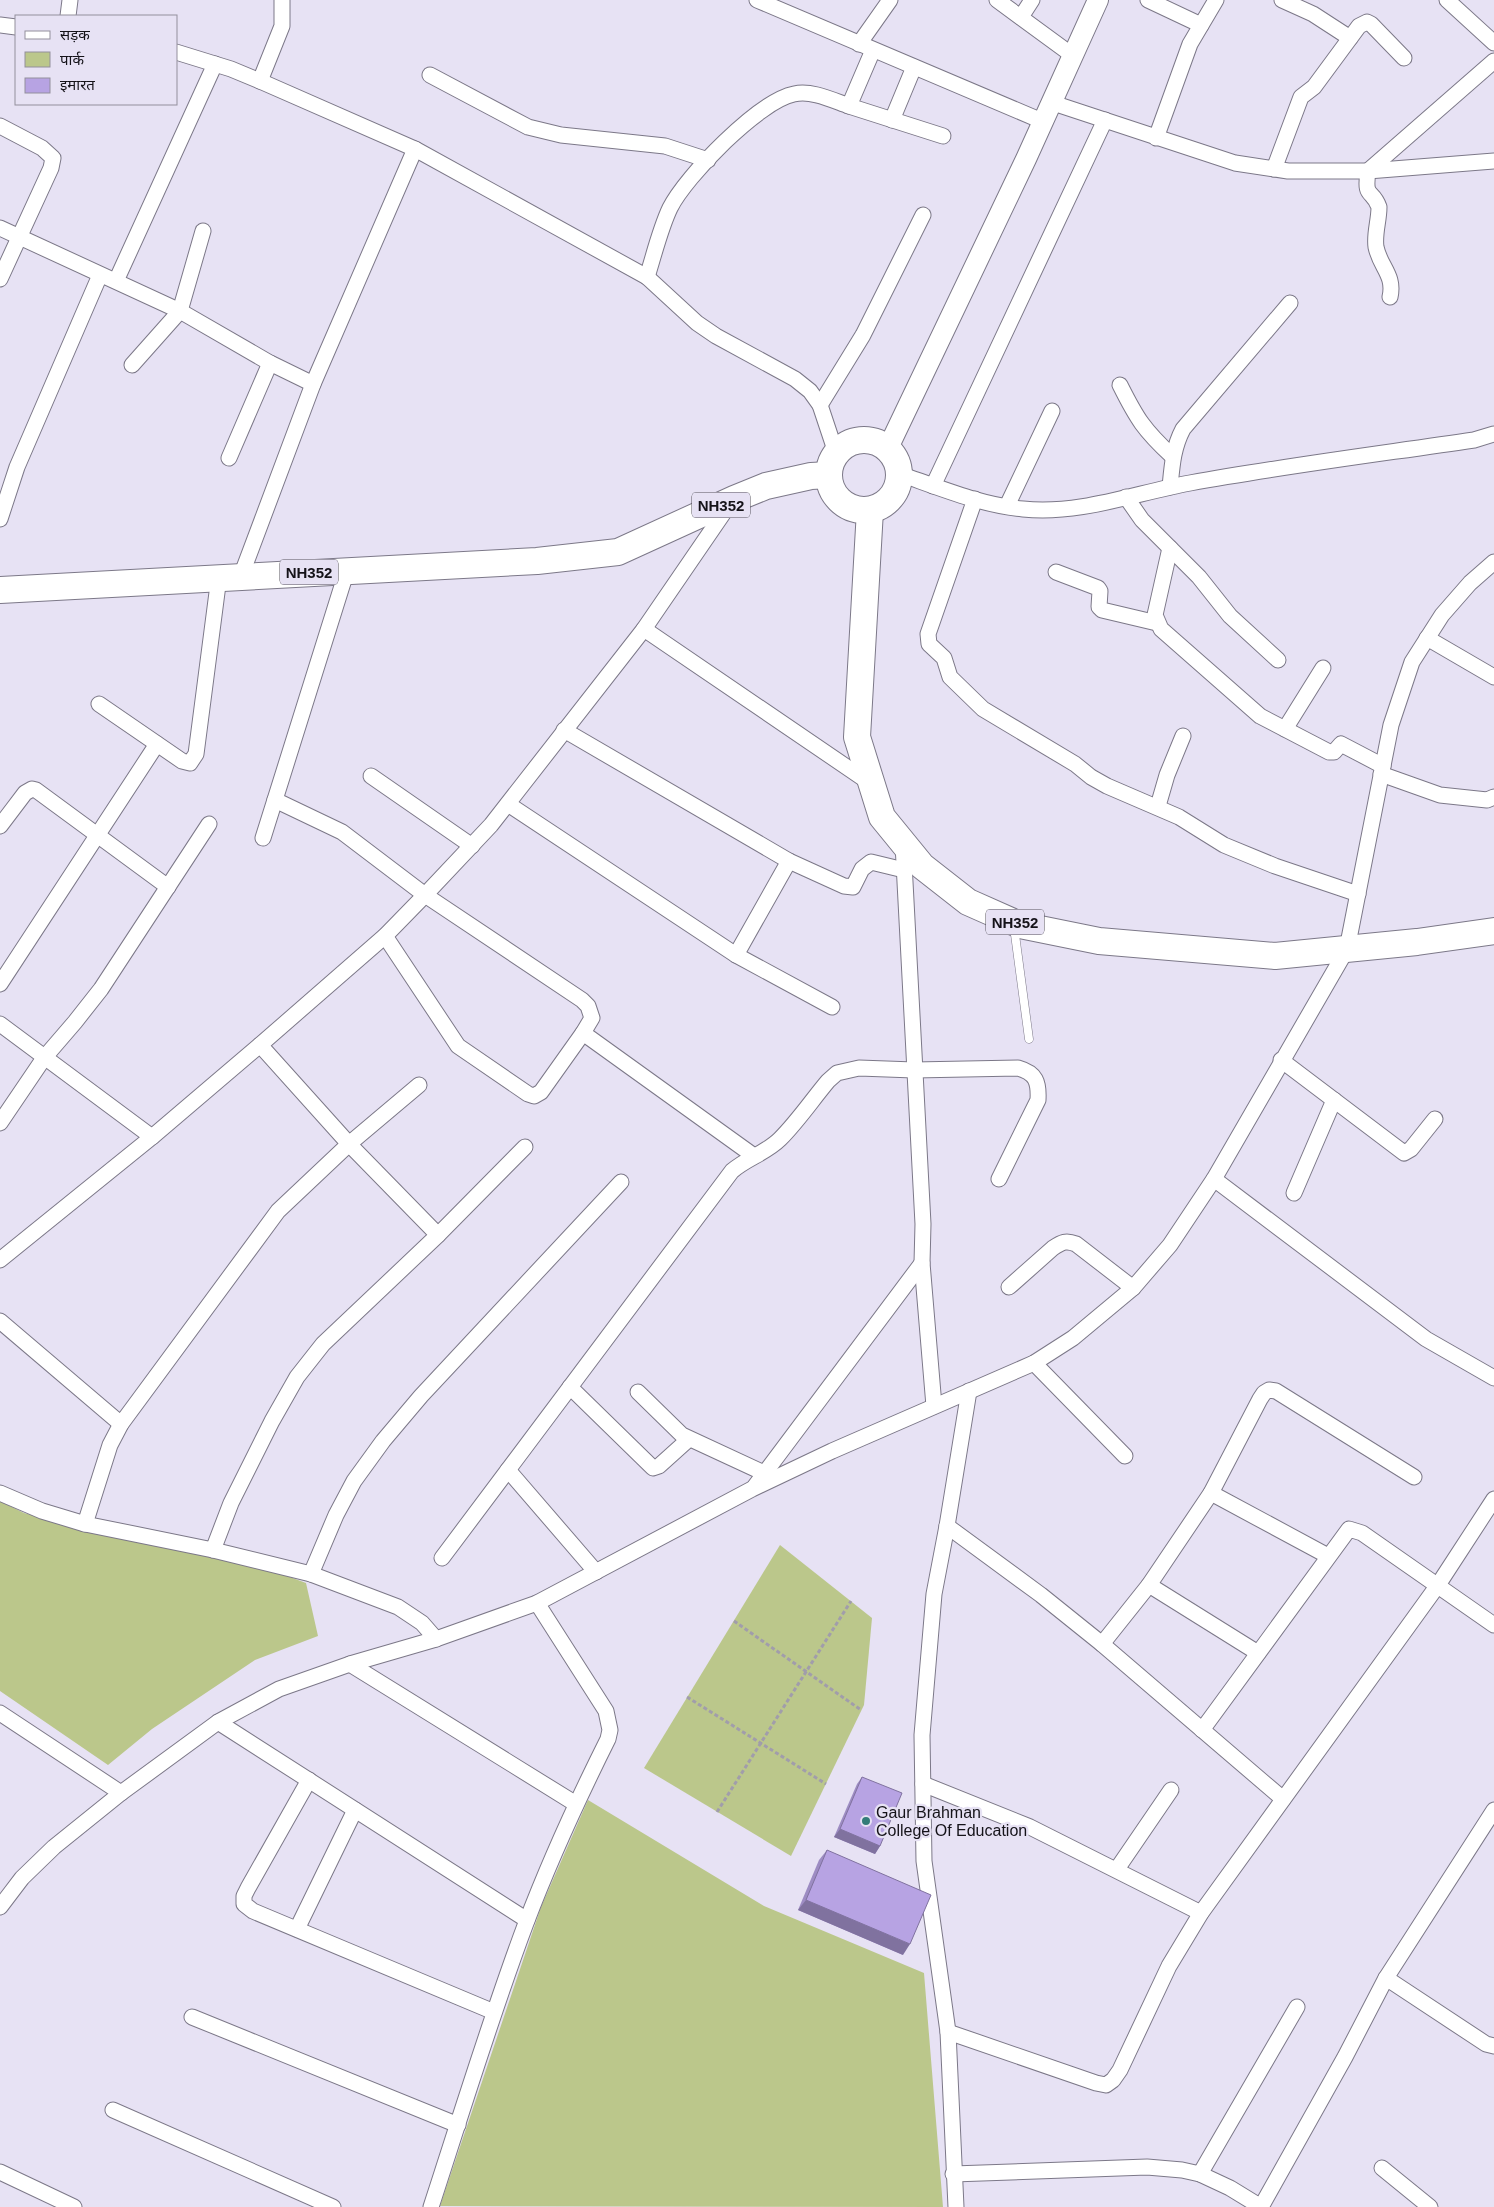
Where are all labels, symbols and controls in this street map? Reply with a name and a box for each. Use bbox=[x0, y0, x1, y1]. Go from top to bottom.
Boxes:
legend bbox=[15, 15, 178, 105]
text: सड़क bbox=[60, 26, 90, 43]
text: पार्क bbox=[60, 51, 84, 68]
text: इमारत bbox=[60, 76, 95, 93]
road number: NH352 bbox=[692, 492, 750, 518]
road number: NH352 bbox=[280, 560, 338, 584]
road number: NH352 bbox=[986, 910, 1044, 934]
place label: Gaur Brahman College Of Education bbox=[876, 1804, 1027, 1839]
marker: Gaur Brahman College Of Education bbox=[860, 1815, 872, 1827]

